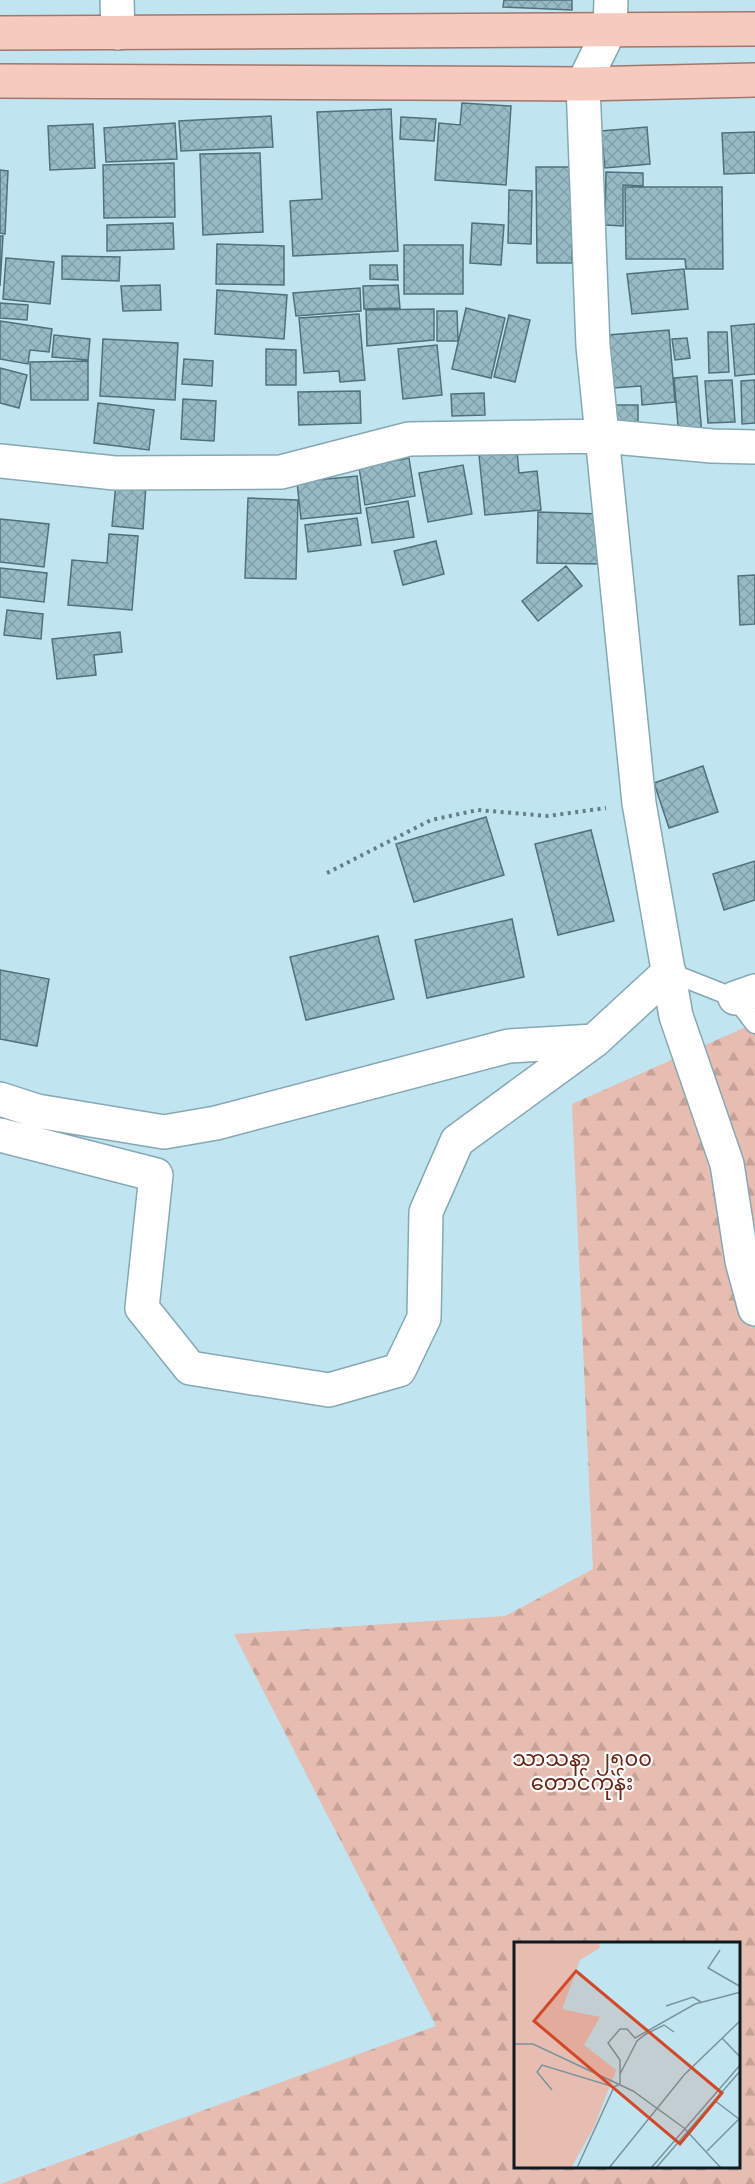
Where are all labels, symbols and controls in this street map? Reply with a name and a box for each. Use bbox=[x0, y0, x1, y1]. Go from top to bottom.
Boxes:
park label: သာသနာ ၂၅၀၀ တောင်ကုန်း bbox=[512, 1746, 652, 1800]
inset map bbox=[514, 1942, 740, 2169]

